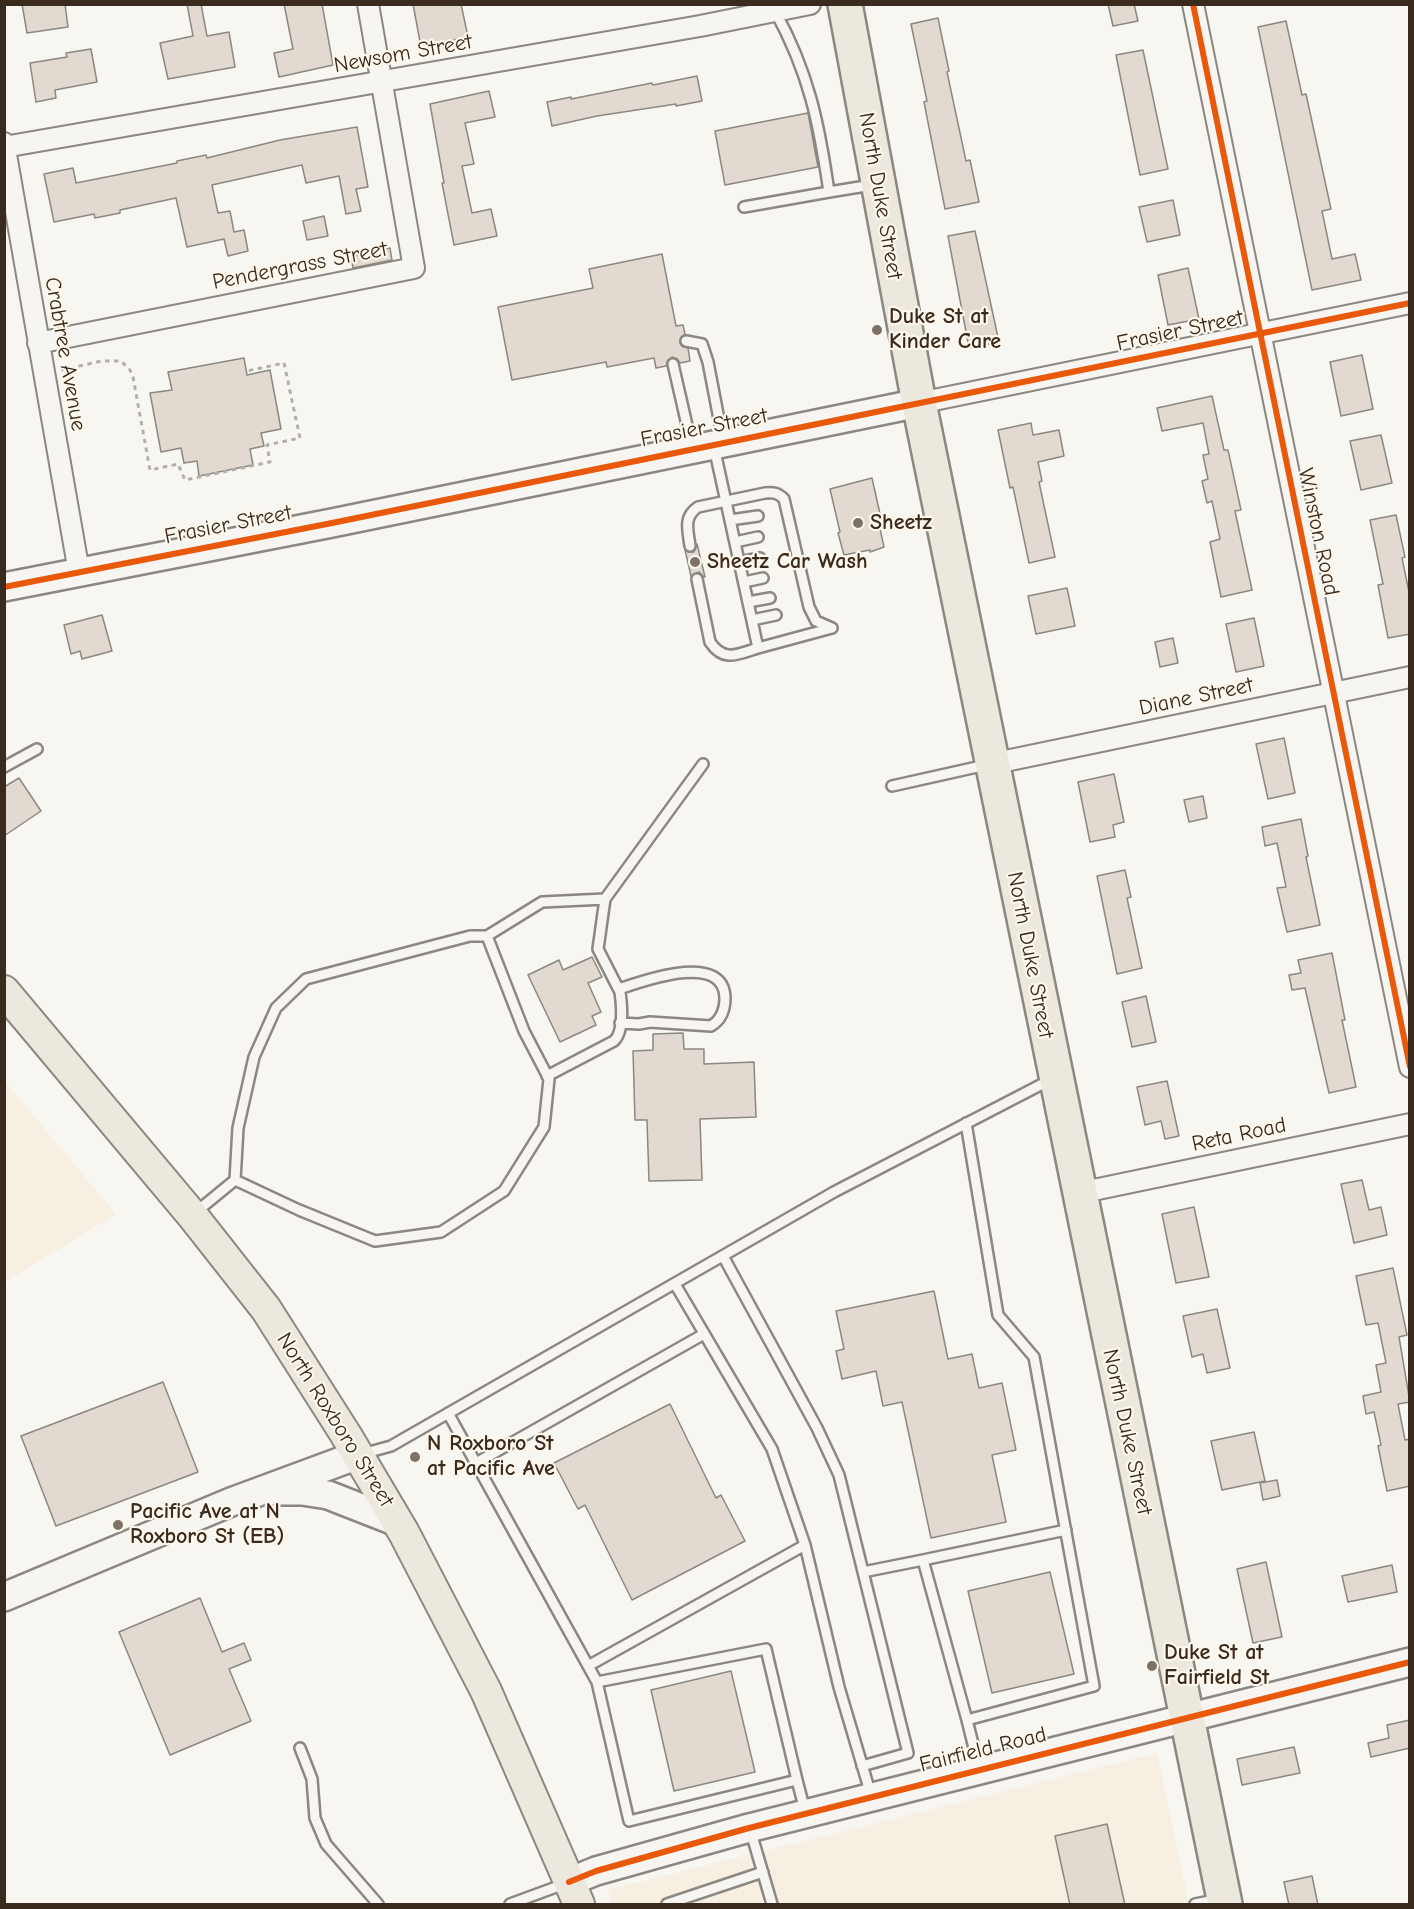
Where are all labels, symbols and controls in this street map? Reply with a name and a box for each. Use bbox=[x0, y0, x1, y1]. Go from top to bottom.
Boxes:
street label: Newsom Street bbox=[332, 29, 474, 79]
street label: North Duke Street bbox=[852, 110, 908, 282]
street label: Pendergrass Street bbox=[210, 236, 390, 296]
street label: Crabtree Avenue bbox=[38, 275, 92, 433]
place label: Duke St at Kinder Care bbox=[889, 304, 1001, 356]
street label: Frasier Street bbox=[1114, 305, 1246, 357]
marker: Duke St at Kinder Care bbox=[870, 323, 884, 337]
street label: Frasier Street bbox=[638, 403, 770, 453]
street label: Winston Road bbox=[1292, 466, 1344, 598]
street label: Frasier Street bbox=[162, 500, 294, 550]
place label: Sheetz bbox=[870, 510, 932, 536]
marker: Sheetz bbox=[851, 516, 865, 530]
place label: Sheetz Car Wash bbox=[707, 549, 868, 575]
marker: Sheetz Car Wash bbox=[688, 555, 702, 569]
street label: Diane Street bbox=[1137, 672, 1255, 722]
street label: North Duke Street bbox=[1001, 870, 1059, 1040]
street label: Reta Road bbox=[1189, 1112, 1289, 1158]
street label: North Roxboro Street bbox=[271, 1328, 399, 1512]
street label: North Duke Street bbox=[1097, 1347, 1157, 1517]
place label: N Roxboro St at Pacific Ave bbox=[427, 1431, 555, 1482]
marker: N Roxboro St at Pacific Ave bbox=[408, 1450, 422, 1464]
place label: Pacific Ave at N Roxboro St (EB) bbox=[130, 1499, 284, 1550]
marker: Pacific Ave at N Roxboro St (EB) bbox=[111, 1518, 125, 1532]
place label: Duke St at Fairfield St bbox=[1164, 1640, 1269, 1692]
marker: Duke St at Fairfield St bbox=[1145, 1659, 1159, 1673]
street label: Fairfield Road bbox=[917, 1721, 1049, 1779]

